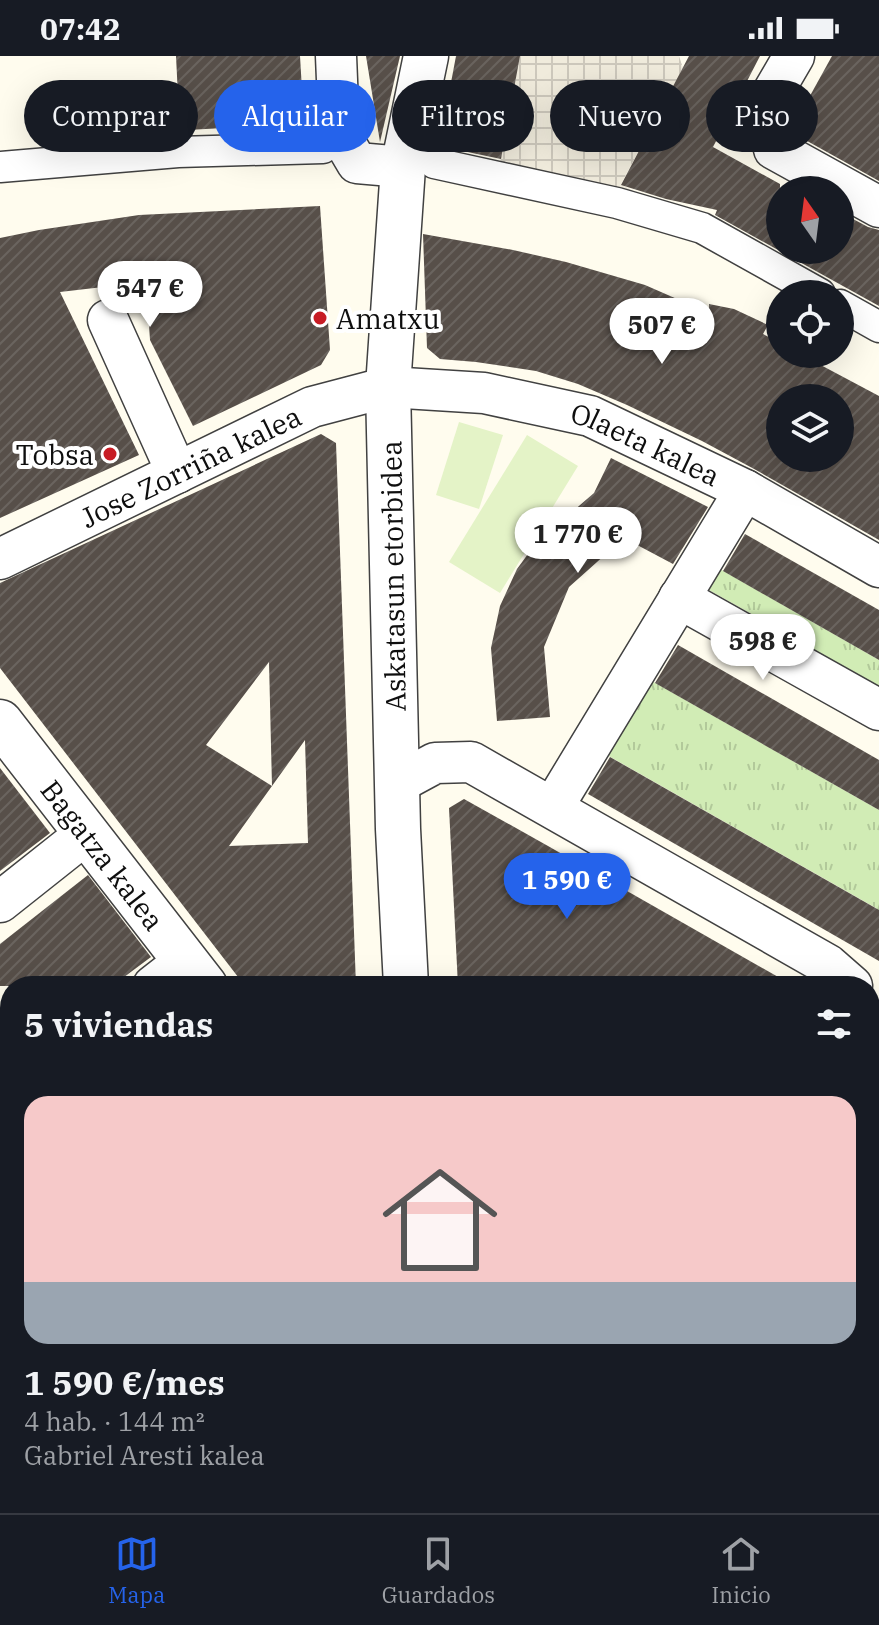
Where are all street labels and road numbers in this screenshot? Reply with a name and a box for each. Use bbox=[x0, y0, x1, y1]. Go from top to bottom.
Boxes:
street label: Olaeta kalea bbox=[568, 394, 726, 494]
street label: Jose Zorriña kalea bbox=[74, 397, 307, 536]
street label: Askatasun etorbidea bbox=[372, 440, 414, 712]
street label: Bagatza kalea bbox=[33, 772, 173, 937]

